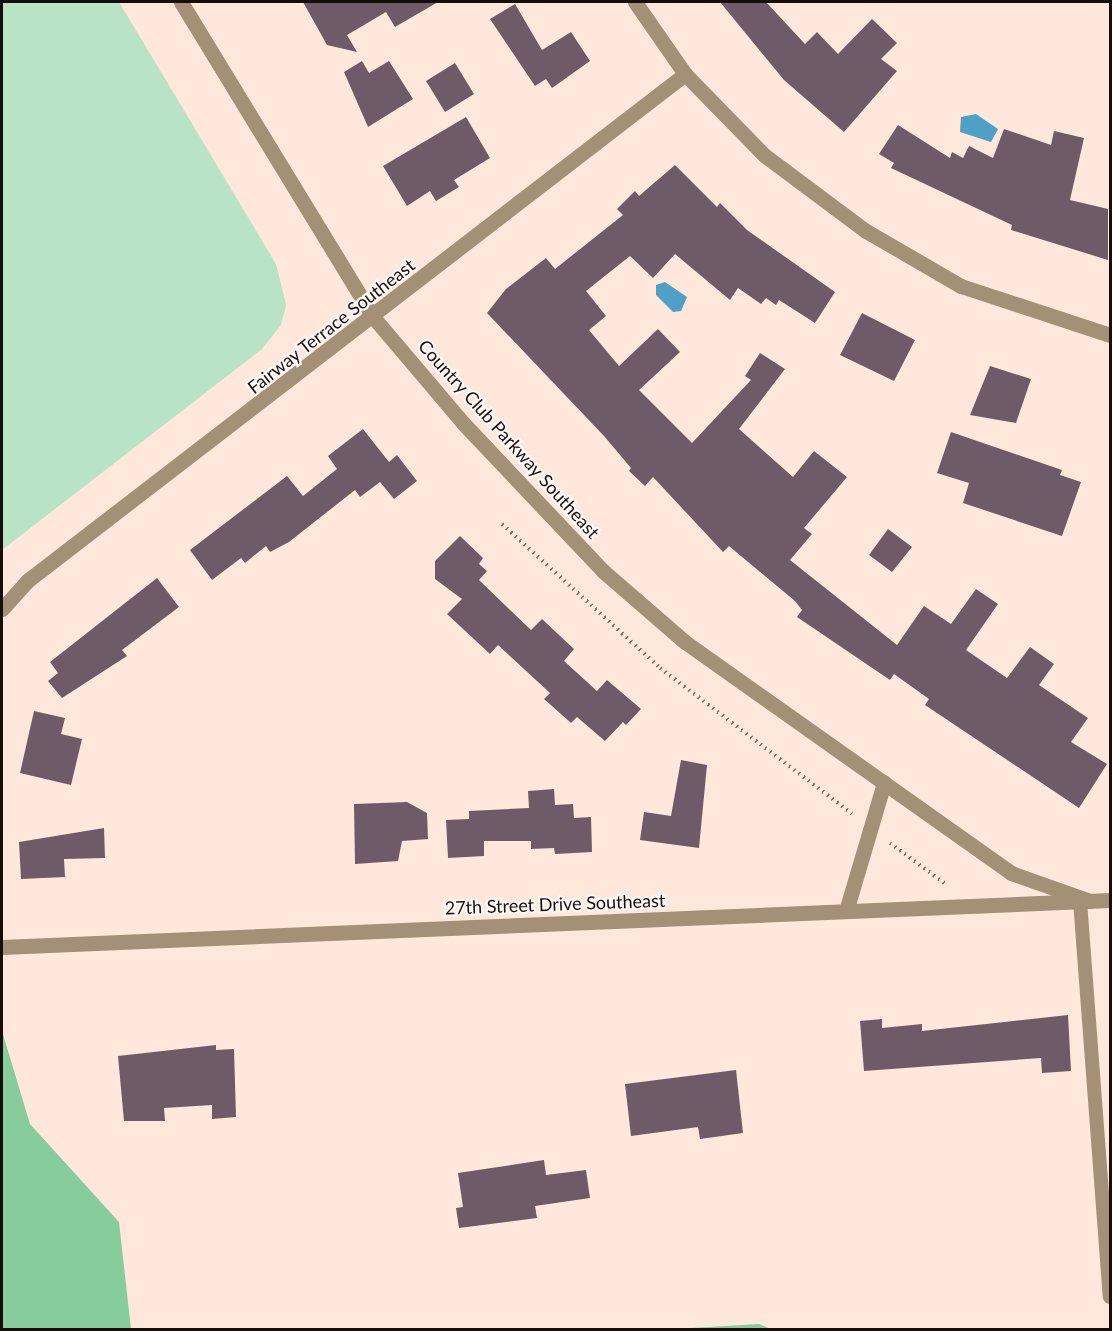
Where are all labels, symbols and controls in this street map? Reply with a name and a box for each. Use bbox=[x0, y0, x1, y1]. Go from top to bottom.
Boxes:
street label: Fairway Terrace Southeast bbox=[243, 254, 419, 398]
street label: Country Club Parkway Southeast bbox=[414, 335, 604, 543]
street label: 27th Street Drive Southeast bbox=[444, 889, 666, 919]

